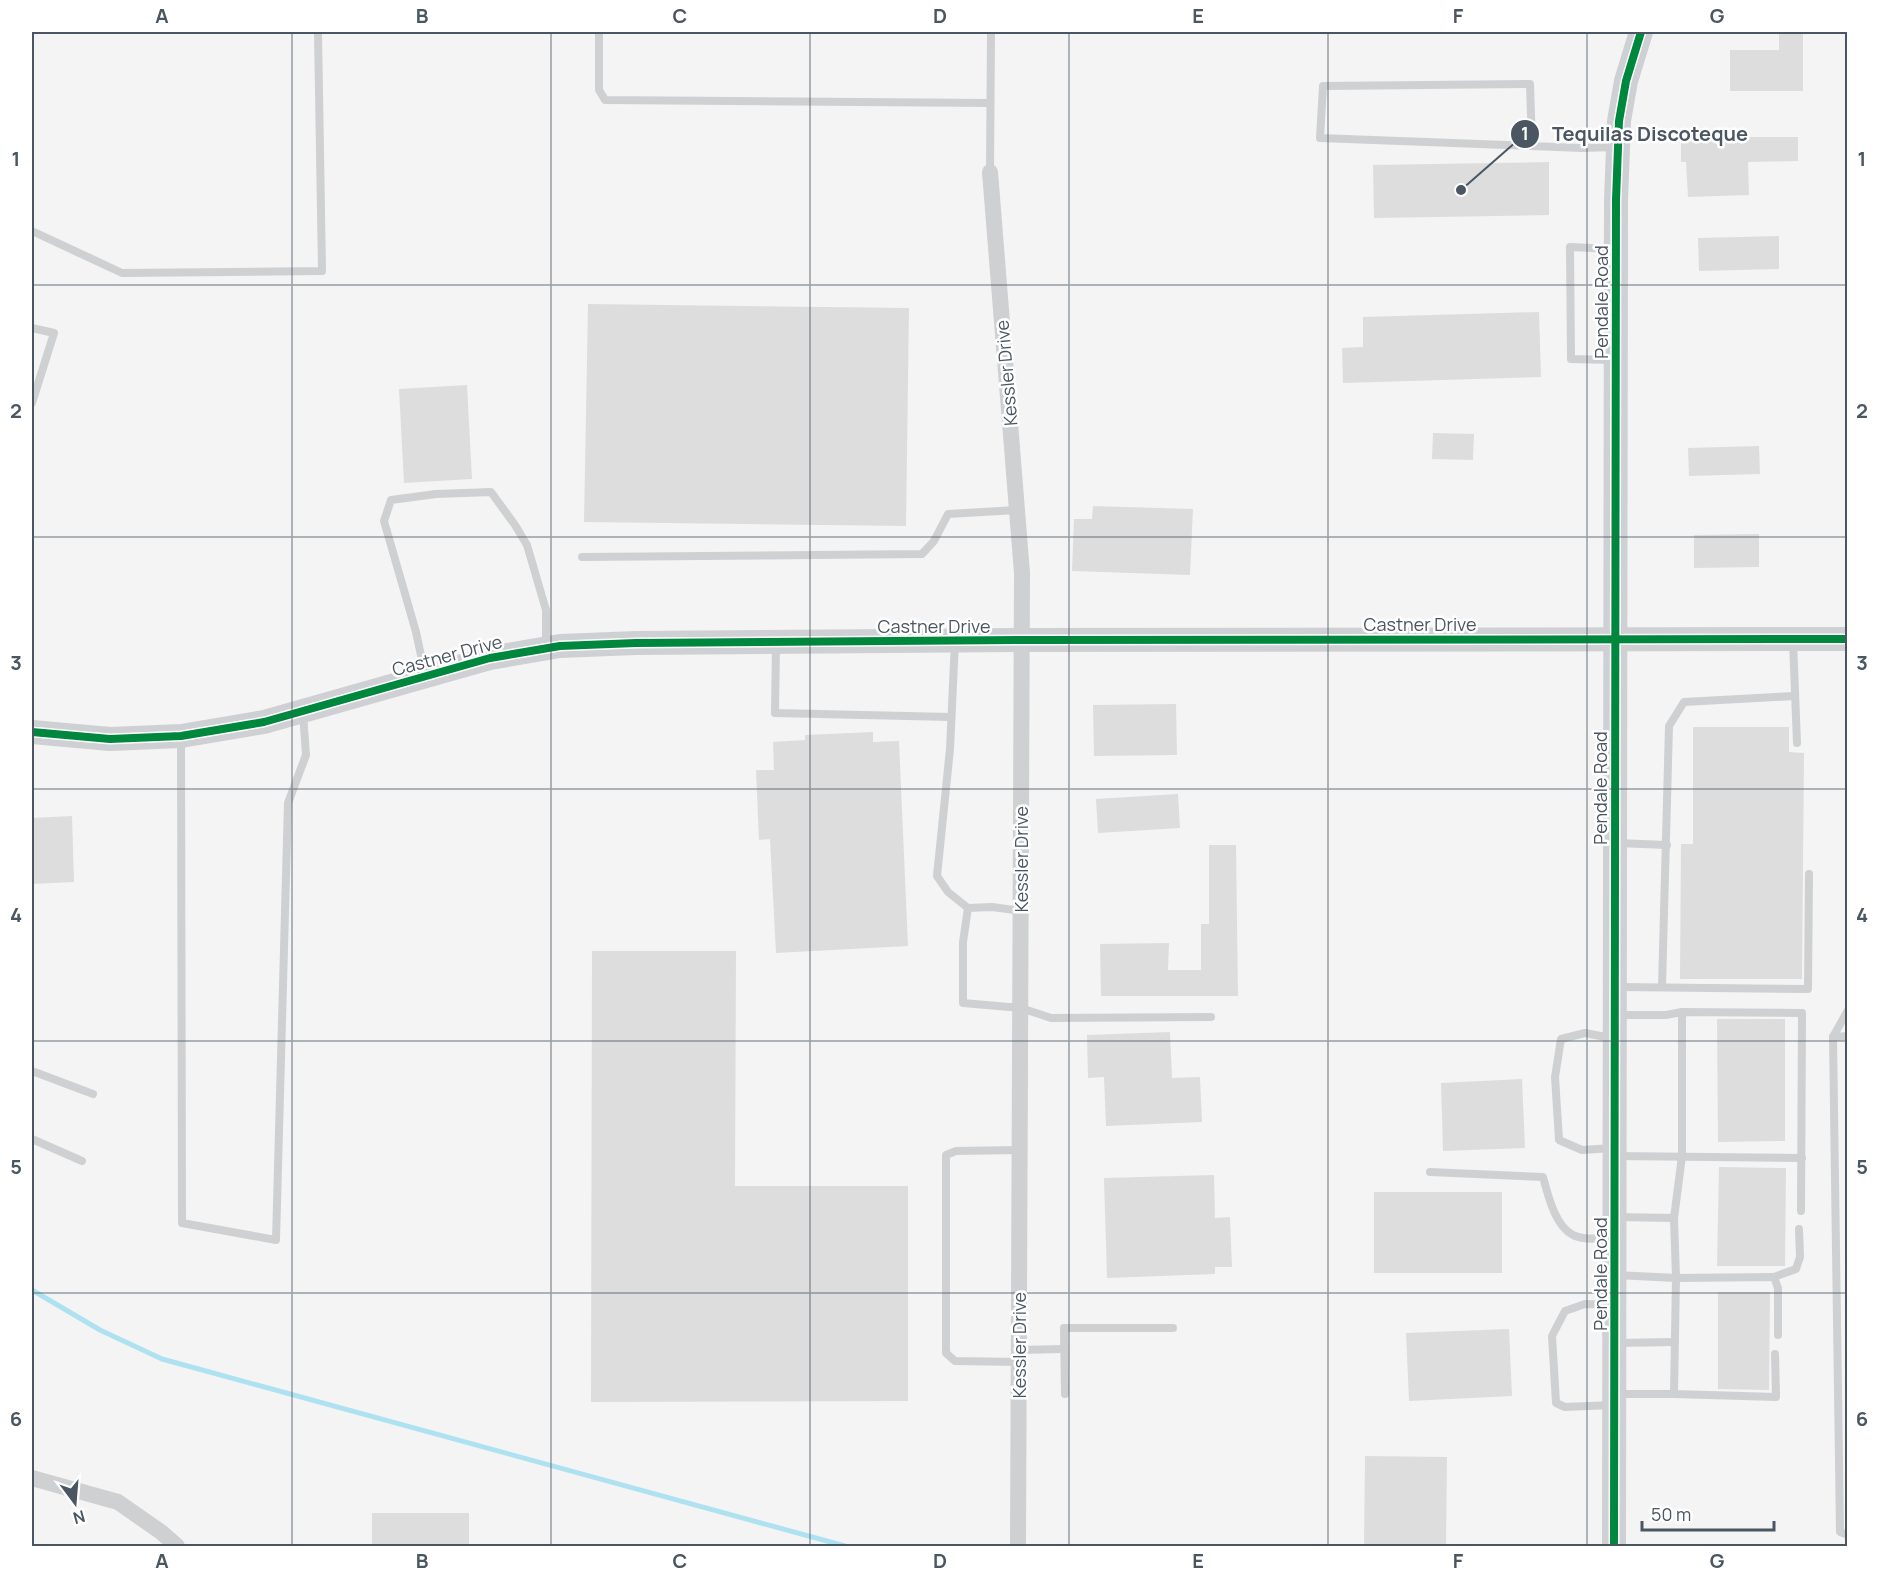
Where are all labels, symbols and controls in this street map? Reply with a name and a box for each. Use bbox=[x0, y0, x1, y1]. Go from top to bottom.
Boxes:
text: A bbox=[155, 2, 169, 29]
text: B bbox=[416, 2, 429, 29]
text: C bbox=[673, 2, 687, 29]
text: D bbox=[933, 2, 947, 29]
text: E bbox=[1192, 2, 1204, 29]
text: F bbox=[1453, 2, 1464, 29]
text: G bbox=[1710, 2, 1725, 29]
callout: Tequilas Discoteque bbox=[1510, 115, 1760, 153]
text: Tequilas Discoteque bbox=[1552, 120, 1748, 147]
text: 1 bbox=[1521, 121, 1529, 145]
text: 1 bbox=[12, 145, 20, 172]
text: 1 bbox=[1858, 145, 1866, 172]
street label: Pendale Road bbox=[1589, 245, 1613, 359]
street label: Kessler Drive bbox=[989, 319, 1023, 427]
text: 2 bbox=[10, 397, 22, 424]
text: 2 bbox=[1856, 397, 1868, 424]
street label: Castner Drive bbox=[1364, 612, 1476, 636]
street label: Castner Drive bbox=[878, 614, 990, 638]
street label: Castner Drive bbox=[389, 629, 505, 681]
text: 3 bbox=[10, 649, 22, 676]
text: 3 bbox=[1856, 649, 1868, 676]
street label: Pendale Road bbox=[1588, 731, 1612, 845]
street label: Kessler Drive bbox=[1009, 806, 1033, 912]
text: 4 bbox=[10, 901, 22, 928]
text: 4 bbox=[1856, 901, 1868, 928]
text: 5 bbox=[10, 1153, 22, 1180]
text: 5 bbox=[1856, 1153, 1868, 1180]
street label: Pendale Road bbox=[1588, 1217, 1612, 1331]
street label: Kessler Drive bbox=[1007, 1292, 1031, 1398]
text: 6 bbox=[10, 1405, 22, 1432]
text: 6 bbox=[1856, 1405, 1868, 1432]
north arrow bbox=[45, 1473, 105, 1533]
scale bar bbox=[1642, 1494, 1774, 1532]
text: 50 m bbox=[1651, 1502, 1691, 1526]
text: N bbox=[71, 1505, 88, 1530]
text: A bbox=[155, 1547, 169, 1574]
text: B bbox=[416, 1547, 429, 1574]
text: C bbox=[673, 1547, 687, 1574]
text: D bbox=[933, 1547, 947, 1574]
text: E bbox=[1192, 1547, 1204, 1574]
text: F bbox=[1453, 1547, 1464, 1574]
text: G bbox=[1710, 1547, 1725, 1574]

